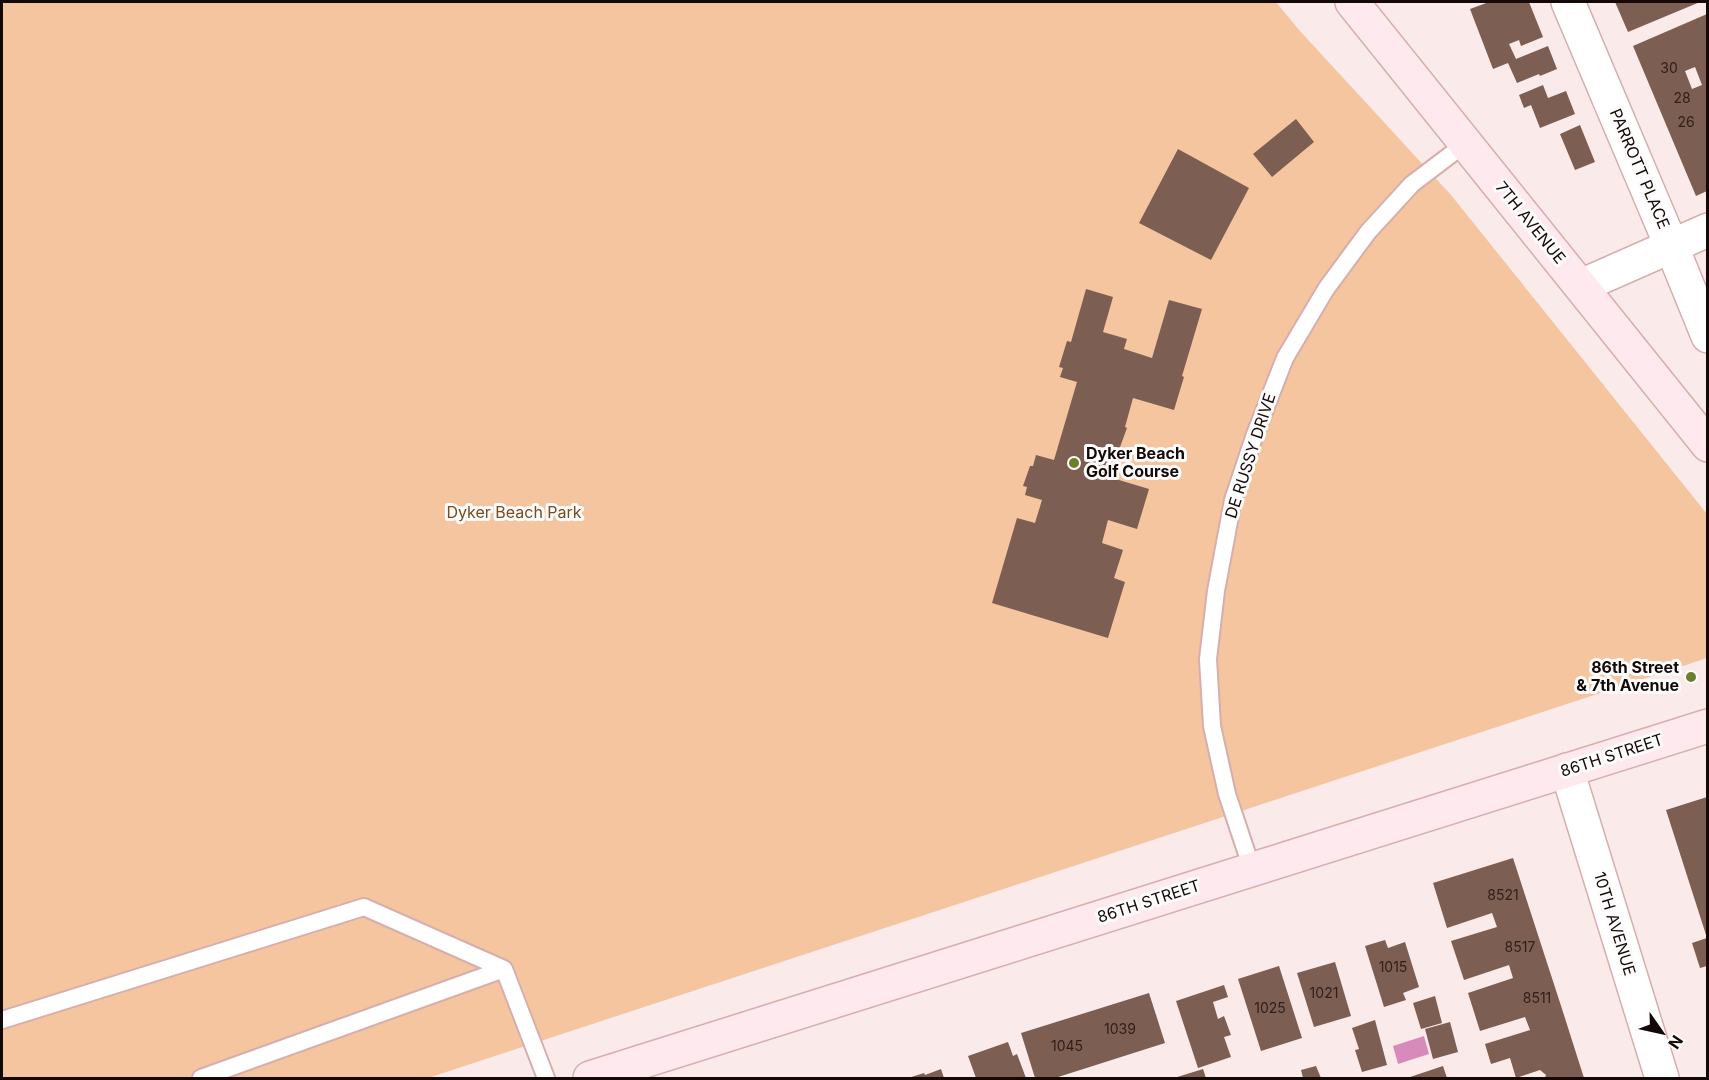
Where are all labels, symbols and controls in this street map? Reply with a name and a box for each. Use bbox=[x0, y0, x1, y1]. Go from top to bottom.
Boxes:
house number: 30 bbox=[1660, 61, 1678, 77]
house number: 28 bbox=[1673, 91, 1691, 107]
street label: PARROTT PLACE bbox=[1605, 106, 1673, 232]
house number: 26 bbox=[1677, 115, 1695, 131]
street label: 7TH AVENUE bbox=[1491, 178, 1569, 268]
street label: DE RUSSY DRIVE bbox=[1222, 391, 1280, 521]
place label: Dyker Beach Golf Course bbox=[1086, 444, 1185, 482]
marker: Dyker Beach Golf Course bbox=[1067, 456, 1081, 470]
park label: Dyker Beach Park bbox=[446, 503, 582, 523]
place label: 86th Street & 7th Avenue bbox=[1576, 658, 1679, 696]
marker: 86th Street & 7th Avenue bbox=[1684, 670, 1698, 684]
street label: 86TH STREET bbox=[1558, 730, 1666, 782]
street label: 10TH AVENUE bbox=[1589, 870, 1639, 978]
street label: 86TH STREET bbox=[1095, 876, 1203, 928]
house number: 8521 bbox=[1487, 888, 1519, 904]
house number: 8517 bbox=[1505, 940, 1535, 956]
house number: 1015 bbox=[1379, 960, 1407, 976]
house number: 1021 bbox=[1310, 986, 1338, 1002]
house number: 8511 bbox=[1523, 991, 1551, 1007]
house number: 1025 bbox=[1254, 1001, 1286, 1017]
north arrow bbox=[1631, 1002, 1691, 1062]
house number: 1039 bbox=[1104, 1022, 1136, 1038]
text: N bbox=[1664, 1031, 1688, 1053]
house number: 1045 bbox=[1051, 1039, 1083, 1055]

